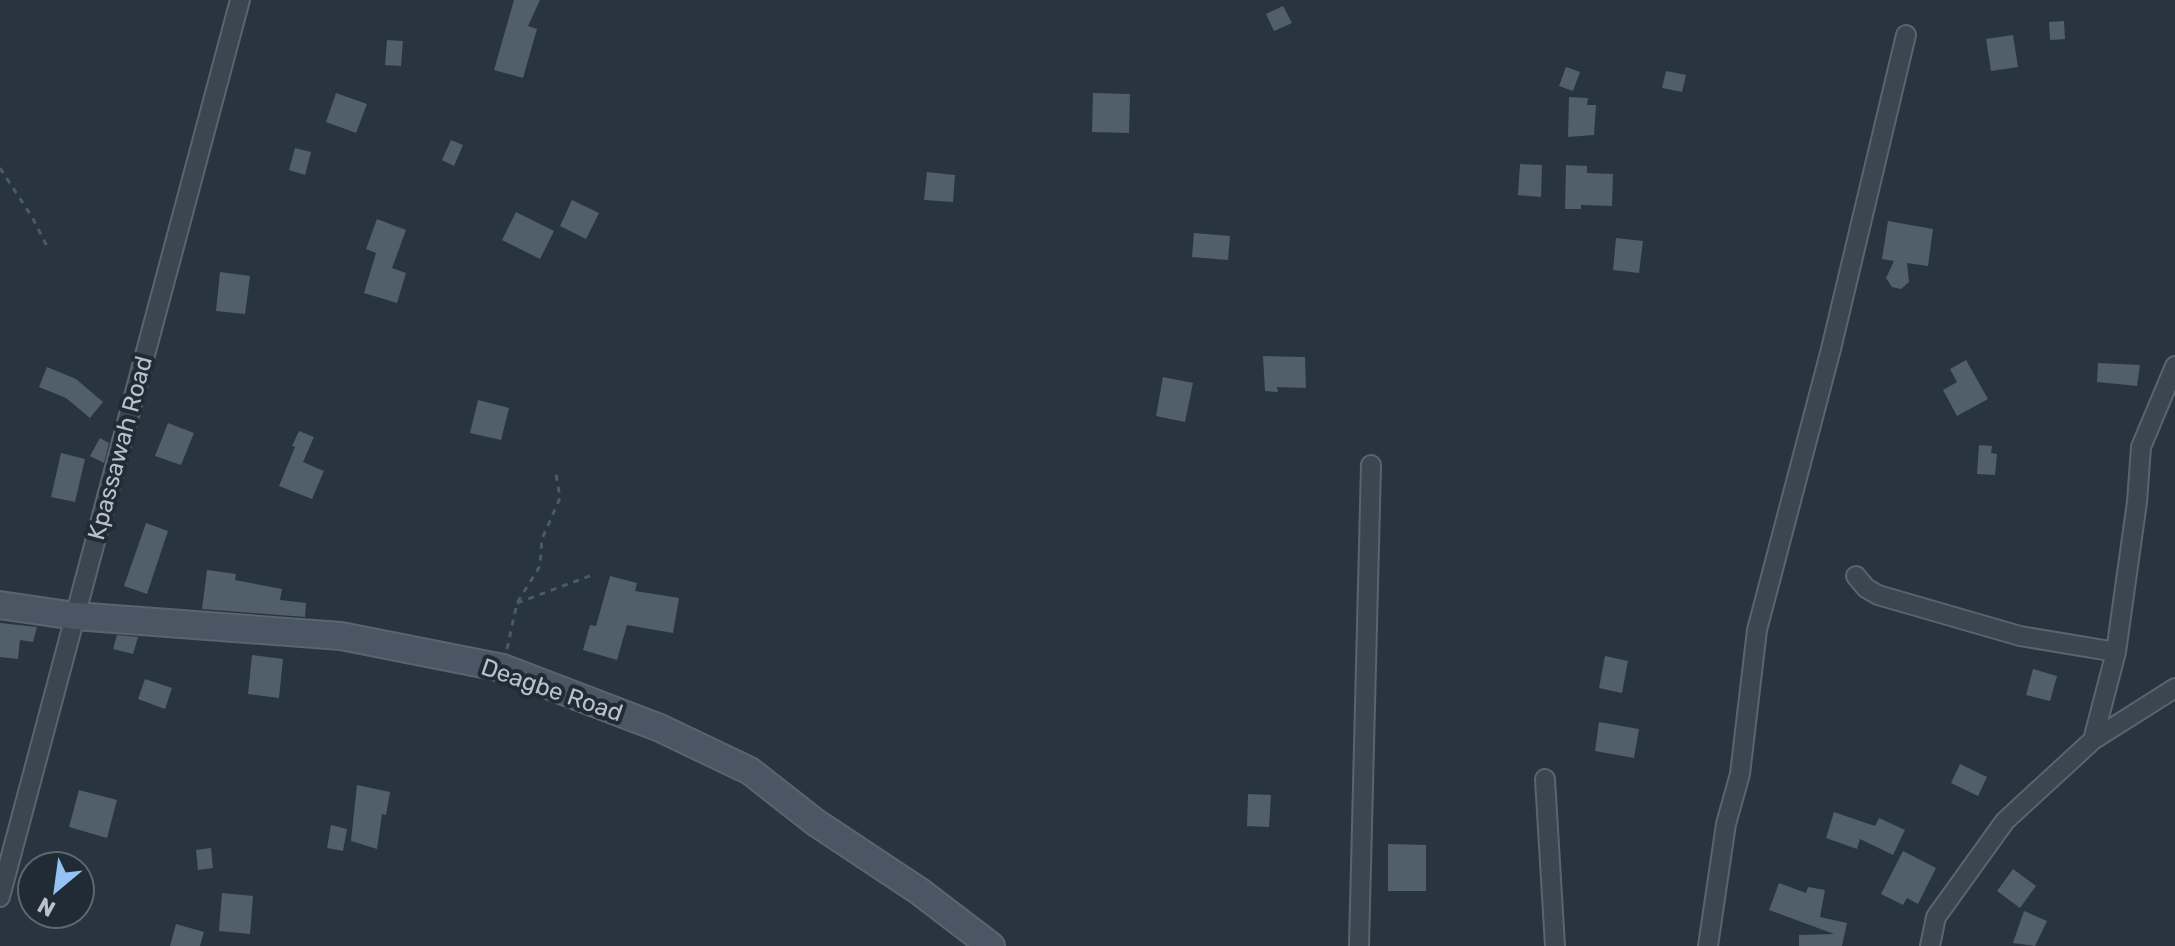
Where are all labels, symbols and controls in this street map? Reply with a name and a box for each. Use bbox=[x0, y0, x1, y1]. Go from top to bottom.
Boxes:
street label: Kpassawah Road bbox=[82, 353, 158, 543]
street label: Deagbe Road bbox=[477, 653, 627, 727]
north arrow bbox=[16, 850, 96, 930]
text: N bbox=[33, 891, 60, 923]

